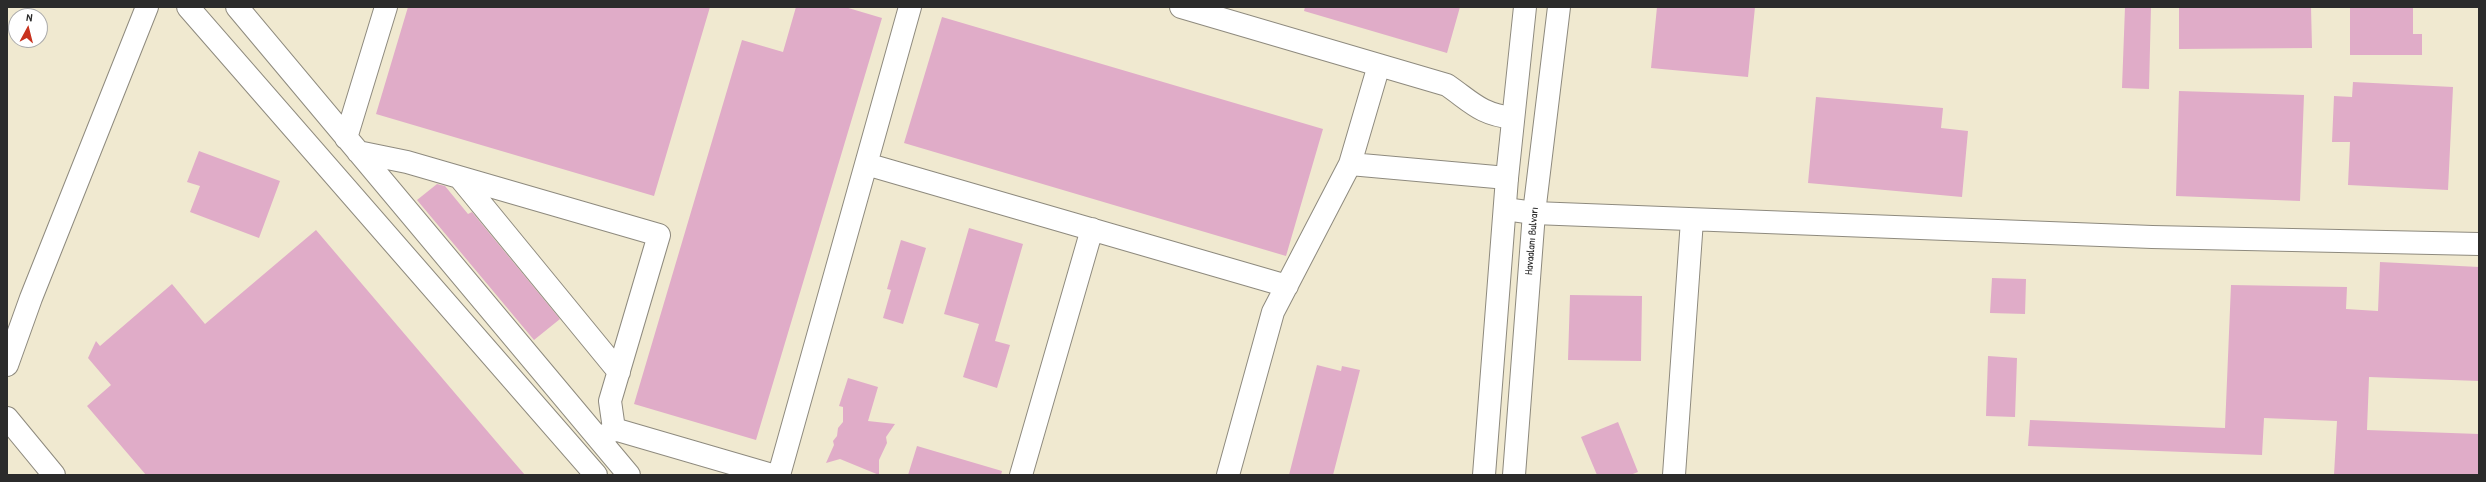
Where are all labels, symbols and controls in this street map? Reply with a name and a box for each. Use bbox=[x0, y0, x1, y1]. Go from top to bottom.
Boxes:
north arrow bbox=[8, 8, 48, 48]
text: N bbox=[26, 10, 33, 24]
street label: Havaalanı Bulvarı bbox=[1522, 207, 1542, 275]

